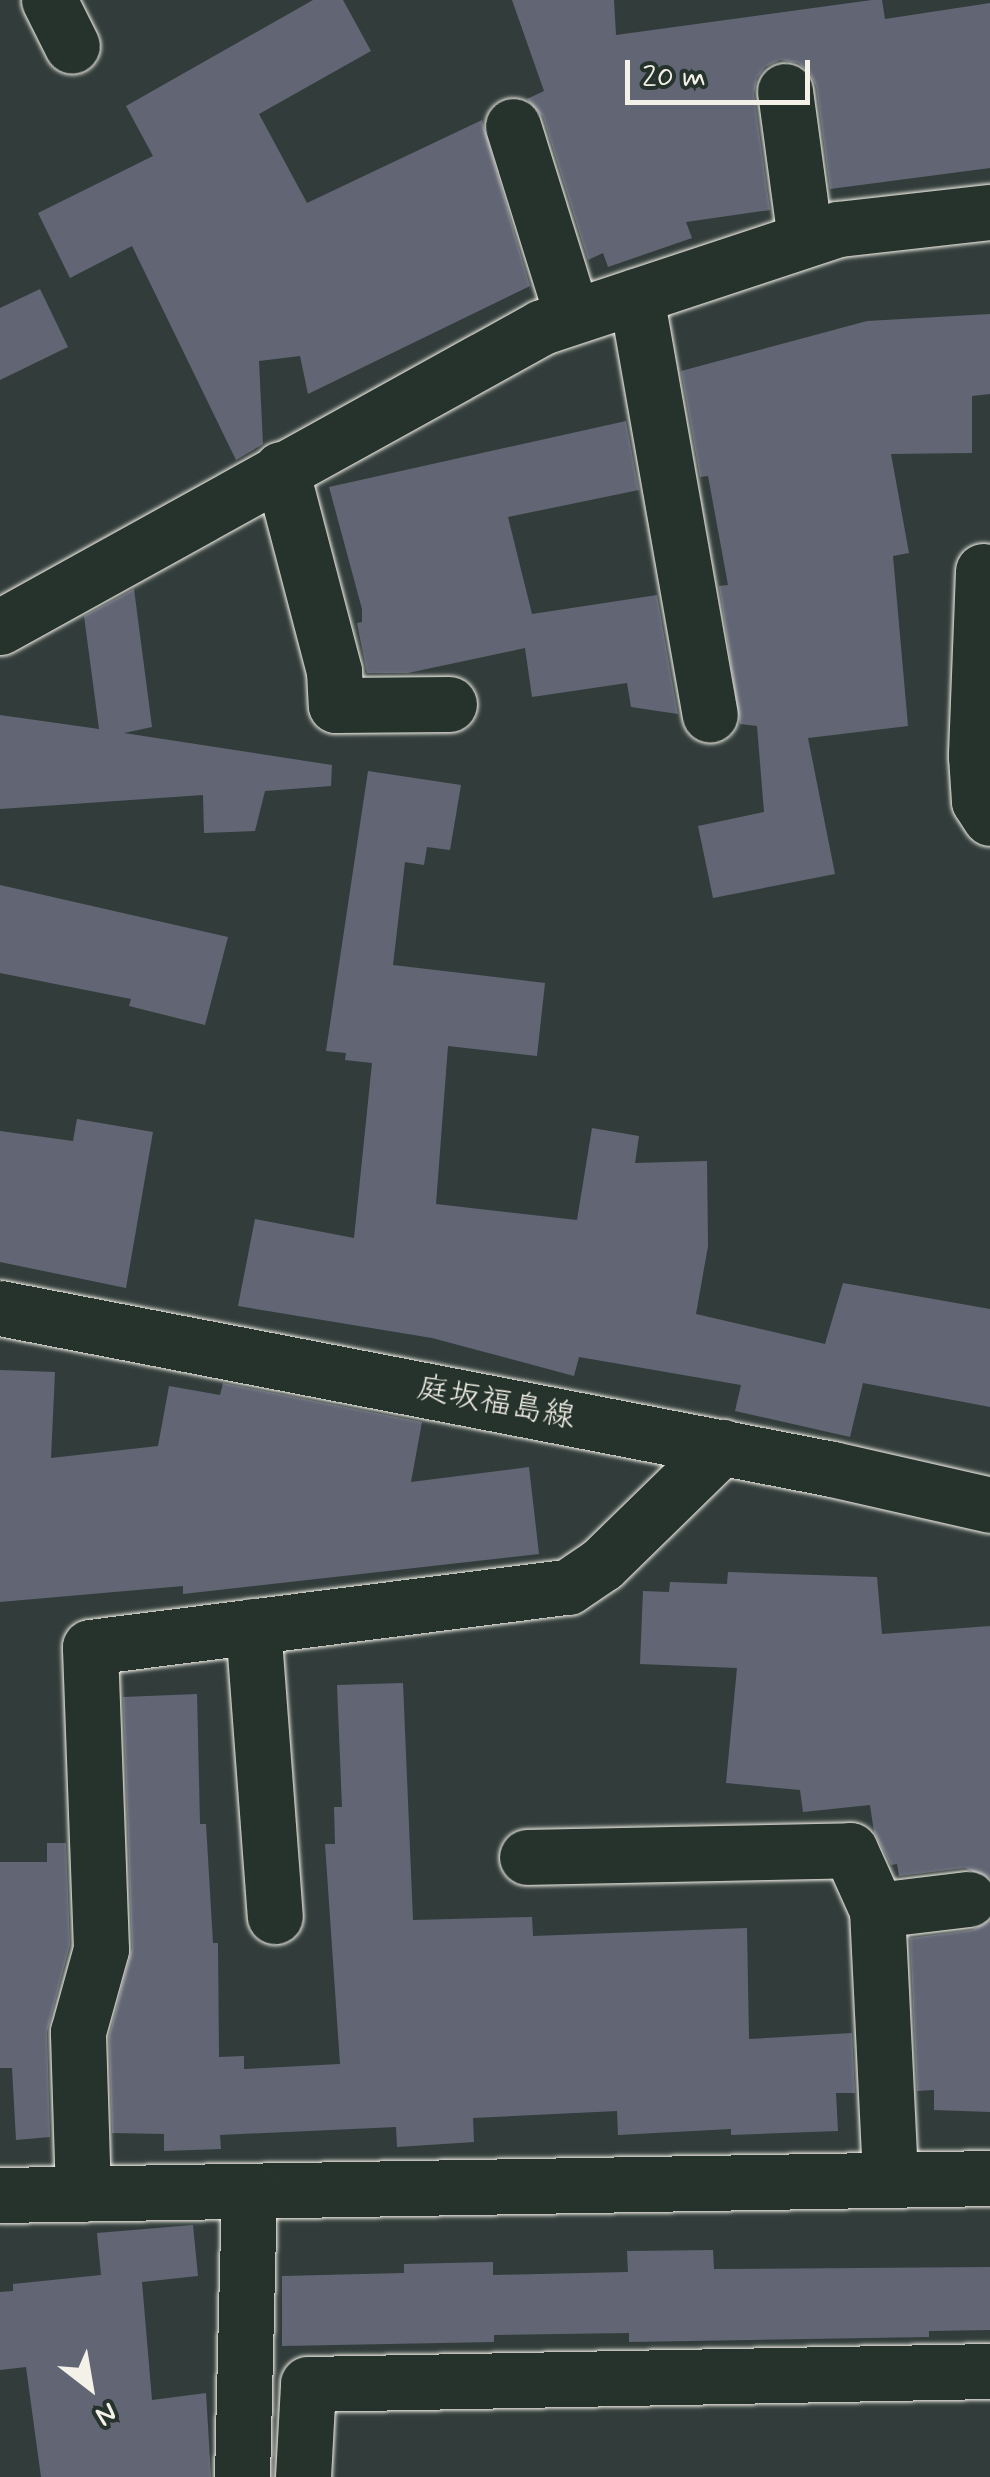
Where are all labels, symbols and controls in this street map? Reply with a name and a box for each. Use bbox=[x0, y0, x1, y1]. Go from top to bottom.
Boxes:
scale bar bbox=[630, 40, 815, 102]
text: 20 m bbox=[642, 58, 706, 97]
street label: 庭坂福島線 bbox=[414, 1369, 578, 1437]
north arrow bbox=[40, 2337, 140, 2437]
text: N bbox=[88, 2392, 123, 2434]

